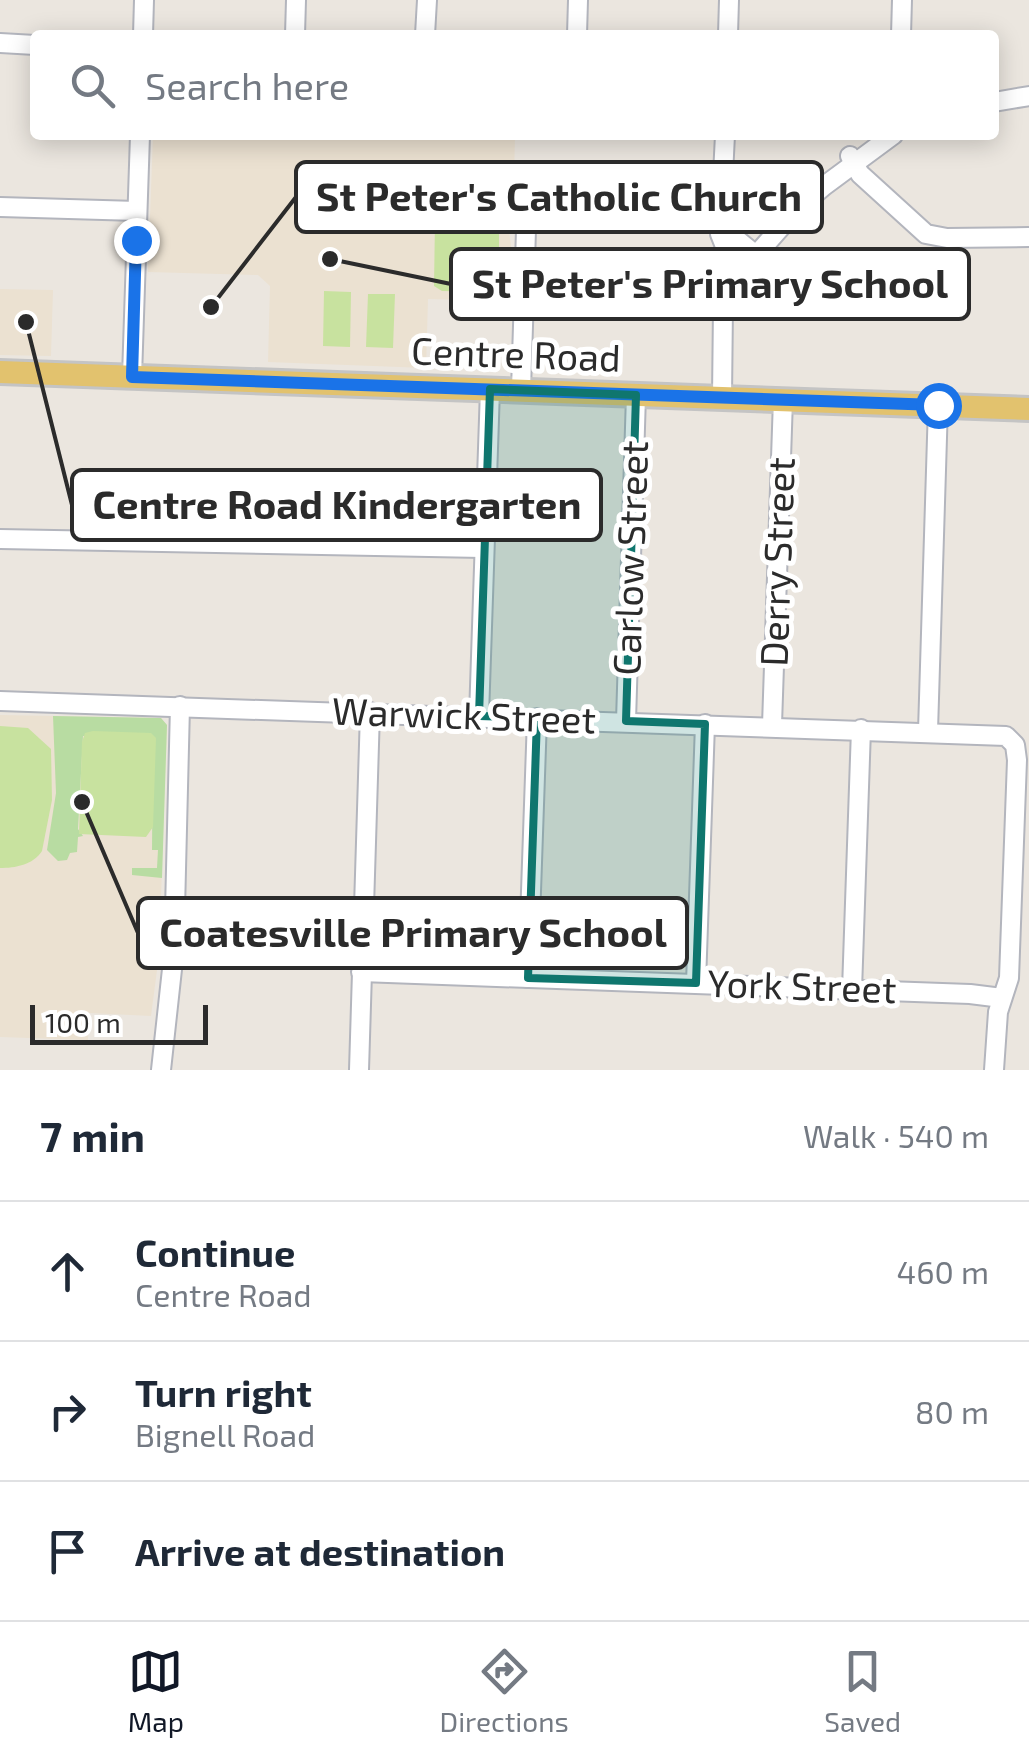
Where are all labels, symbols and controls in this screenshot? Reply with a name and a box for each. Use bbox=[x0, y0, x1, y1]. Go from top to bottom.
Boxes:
search box bbox=[30, 30, 999, 140]
icon: search bbox=[65, 58, 120, 113]
text: Search here bbox=[145, 62, 349, 108]
callout: St Peter's Catholic Church bbox=[296, 162, 822, 232]
text: St Peter's Catholic Church bbox=[316, 171, 802, 219]
route end bbox=[114, 218, 160, 264]
callout: St Peter's Primary School bbox=[451, 249, 969, 319]
text: St Peter's Primary School bbox=[472, 258, 948, 307]
street label: Centre Road bbox=[410, 326, 622, 380]
route start bbox=[916, 383, 962, 429]
street label: Carlow Street bbox=[602, 440, 656, 676]
street label: Derry Street bbox=[749, 456, 803, 667]
callout: Centre Road Kindergarten bbox=[72, 470, 601, 540]
text: Centre Road Kindergarten bbox=[93, 479, 581, 527]
street label: Warwick Street bbox=[331, 686, 597, 742]
callout: Coatesville Primary School bbox=[138, 898, 687, 968]
text: Coatesville Primary School bbox=[159, 907, 667, 956]
street label: York Street bbox=[707, 959, 897, 1011]
scale bar bbox=[30, 1000, 208, 1044]
text: 100 m bbox=[45, 1005, 121, 1039]
text: 7 min bbox=[40, 1110, 145, 1160]
text: Walk · 540 m bbox=[803, 1116, 989, 1154]
text: Continue bbox=[135, 1229, 295, 1275]
icon: ahead bbox=[40, 1244, 95, 1299]
text: 460 m bbox=[897, 1252, 989, 1290]
text: Centre Road bbox=[135, 1275, 312, 1313]
text: Turn right bbox=[135, 1369, 312, 1415]
icon: right bbox=[40, 1384, 95, 1439]
text: 80 m bbox=[915, 1392, 989, 1430]
text: Bignell Road bbox=[135, 1415, 315, 1453]
icon: arrive bbox=[40, 1524, 95, 1579]
text: Arrive at destination bbox=[135, 1528, 505, 1574]
tab: Map bbox=[128, 1644, 184, 1738]
tab: Directions bbox=[440, 1644, 569, 1738]
tab: Saved bbox=[824, 1644, 901, 1738]

